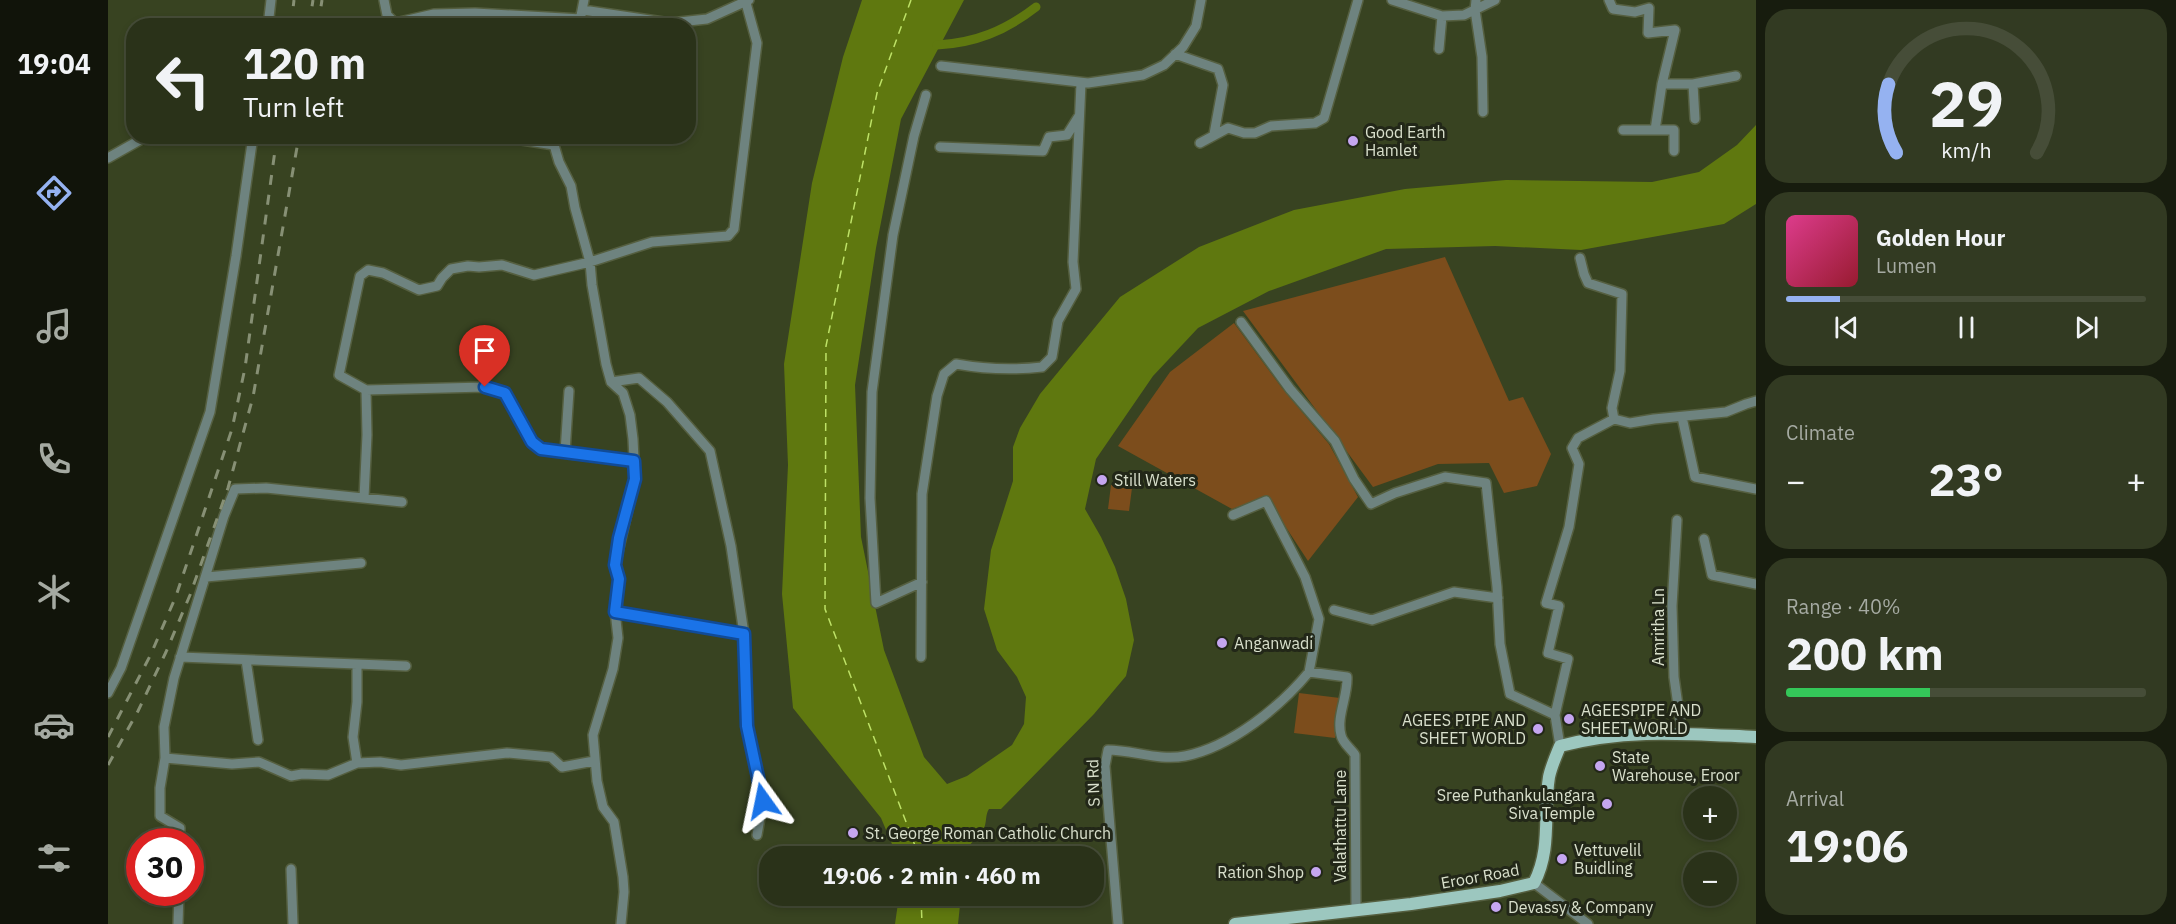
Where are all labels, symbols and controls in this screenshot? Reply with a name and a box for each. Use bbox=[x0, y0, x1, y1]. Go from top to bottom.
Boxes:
text: 120 m bbox=[243, 36, 366, 91]
icon: left bbox=[144, 42, 222, 120]
text: 19:04 bbox=[17, 46, 91, 81]
text: 29 bbox=[1929, 63, 2003, 144]
text: Turn left bbox=[243, 89, 344, 124]
place label: Good Earth Hamlet bbox=[1365, 122, 1446, 160]
marker: Good Earth Hamlet bbox=[1346, 134, 1360, 148]
text: km/h bbox=[1941, 136, 1991, 164]
icon: directions bbox=[33, 172, 75, 214]
text: Golden Hour bbox=[1876, 223, 2005, 252]
text: Lumen bbox=[1876, 252, 1937, 279]
icon: music bbox=[33, 305, 75, 347]
icon: previous bbox=[1830, 311, 1863, 344]
icon: pause bbox=[1950, 311, 1983, 344]
icon: next bbox=[2070, 311, 2103, 344]
pin bbox=[459, 325, 510, 387]
icon: arrive bbox=[468, 334, 501, 367]
text: Climate bbox=[1786, 419, 1855, 446]
icon: phone bbox=[33, 438, 75, 480]
text: 23° bbox=[1928, 450, 2004, 508]
text: − bbox=[1786, 459, 1806, 502]
text: + bbox=[2126, 459, 2146, 502]
place label: Still Waters bbox=[1114, 470, 1196, 490]
marker: Still Waters bbox=[1095, 473, 1109, 487]
icon: climate bbox=[33, 571, 75, 613]
street label: Amritha Ln bbox=[1648, 588, 1668, 666]
text: Range · 40% bbox=[1786, 593, 1901, 620]
text: 200 km bbox=[1786, 624, 1944, 682]
place label: Anganwadi bbox=[1234, 633, 1313, 653]
marker: Anganwadi bbox=[1215, 636, 1229, 650]
place label: AGEESPIPE AND SHEET WORLD bbox=[1581, 700, 1701, 738]
icon: car bbox=[33, 704, 75, 746]
place label: AGEES PIPE AND SHEET WORLD bbox=[1402, 710, 1526, 748]
marker: AGEESPIPE AND SHEET WORLD bbox=[1562, 712, 1576, 726]
marker: AGEES PIPE AND SHEET WORLD bbox=[1531, 722, 1545, 736]
place label: State Warehouse, Eroor bbox=[1612, 747, 1740, 785]
street label: S N Rd bbox=[1082, 759, 1104, 807]
marker: State Warehouse, Eroor bbox=[1593, 759, 1607, 773]
position arrow bbox=[731, 769, 795, 833]
street label: Valathattu Lane bbox=[1330, 770, 1350, 882]
place label: Sree Puthankulangara Siva Temple bbox=[1437, 785, 1595, 823]
text: Arrival bbox=[1786, 785, 1844, 812]
map controls bbox=[1683, 786, 1737, 906]
button: + bbox=[1683, 786, 1737, 840]
marker: Sree Puthankulangara Siva Temple bbox=[1600, 797, 1614, 811]
text: 19:06 bbox=[1786, 816, 1909, 874]
place label: St. George Roman Catholic Church bbox=[865, 823, 1111, 843]
marker: St. George Roman Catholic Church bbox=[846, 826, 860, 840]
speed limit sign: 30 bbox=[126, 828, 204, 906]
icon: filters bbox=[33, 837, 75, 879]
place label: Vettuvelil Buidling bbox=[1574, 840, 1641, 878]
marker: Vettuvelil Buidling bbox=[1555, 852, 1569, 866]
button: − bbox=[1683, 852, 1737, 906]
street label: Eroor Road bbox=[1439, 859, 1521, 893]
text: 19:06 · 2 min · 460 m bbox=[822, 861, 1041, 890]
place label: Ration Shop bbox=[1217, 862, 1304, 882]
marker: Ration Shop bbox=[1309, 865, 1323, 879]
place label: Devassy & Company bbox=[1508, 897, 1653, 917]
marker: Devassy & Company bbox=[1489, 900, 1503, 914]

